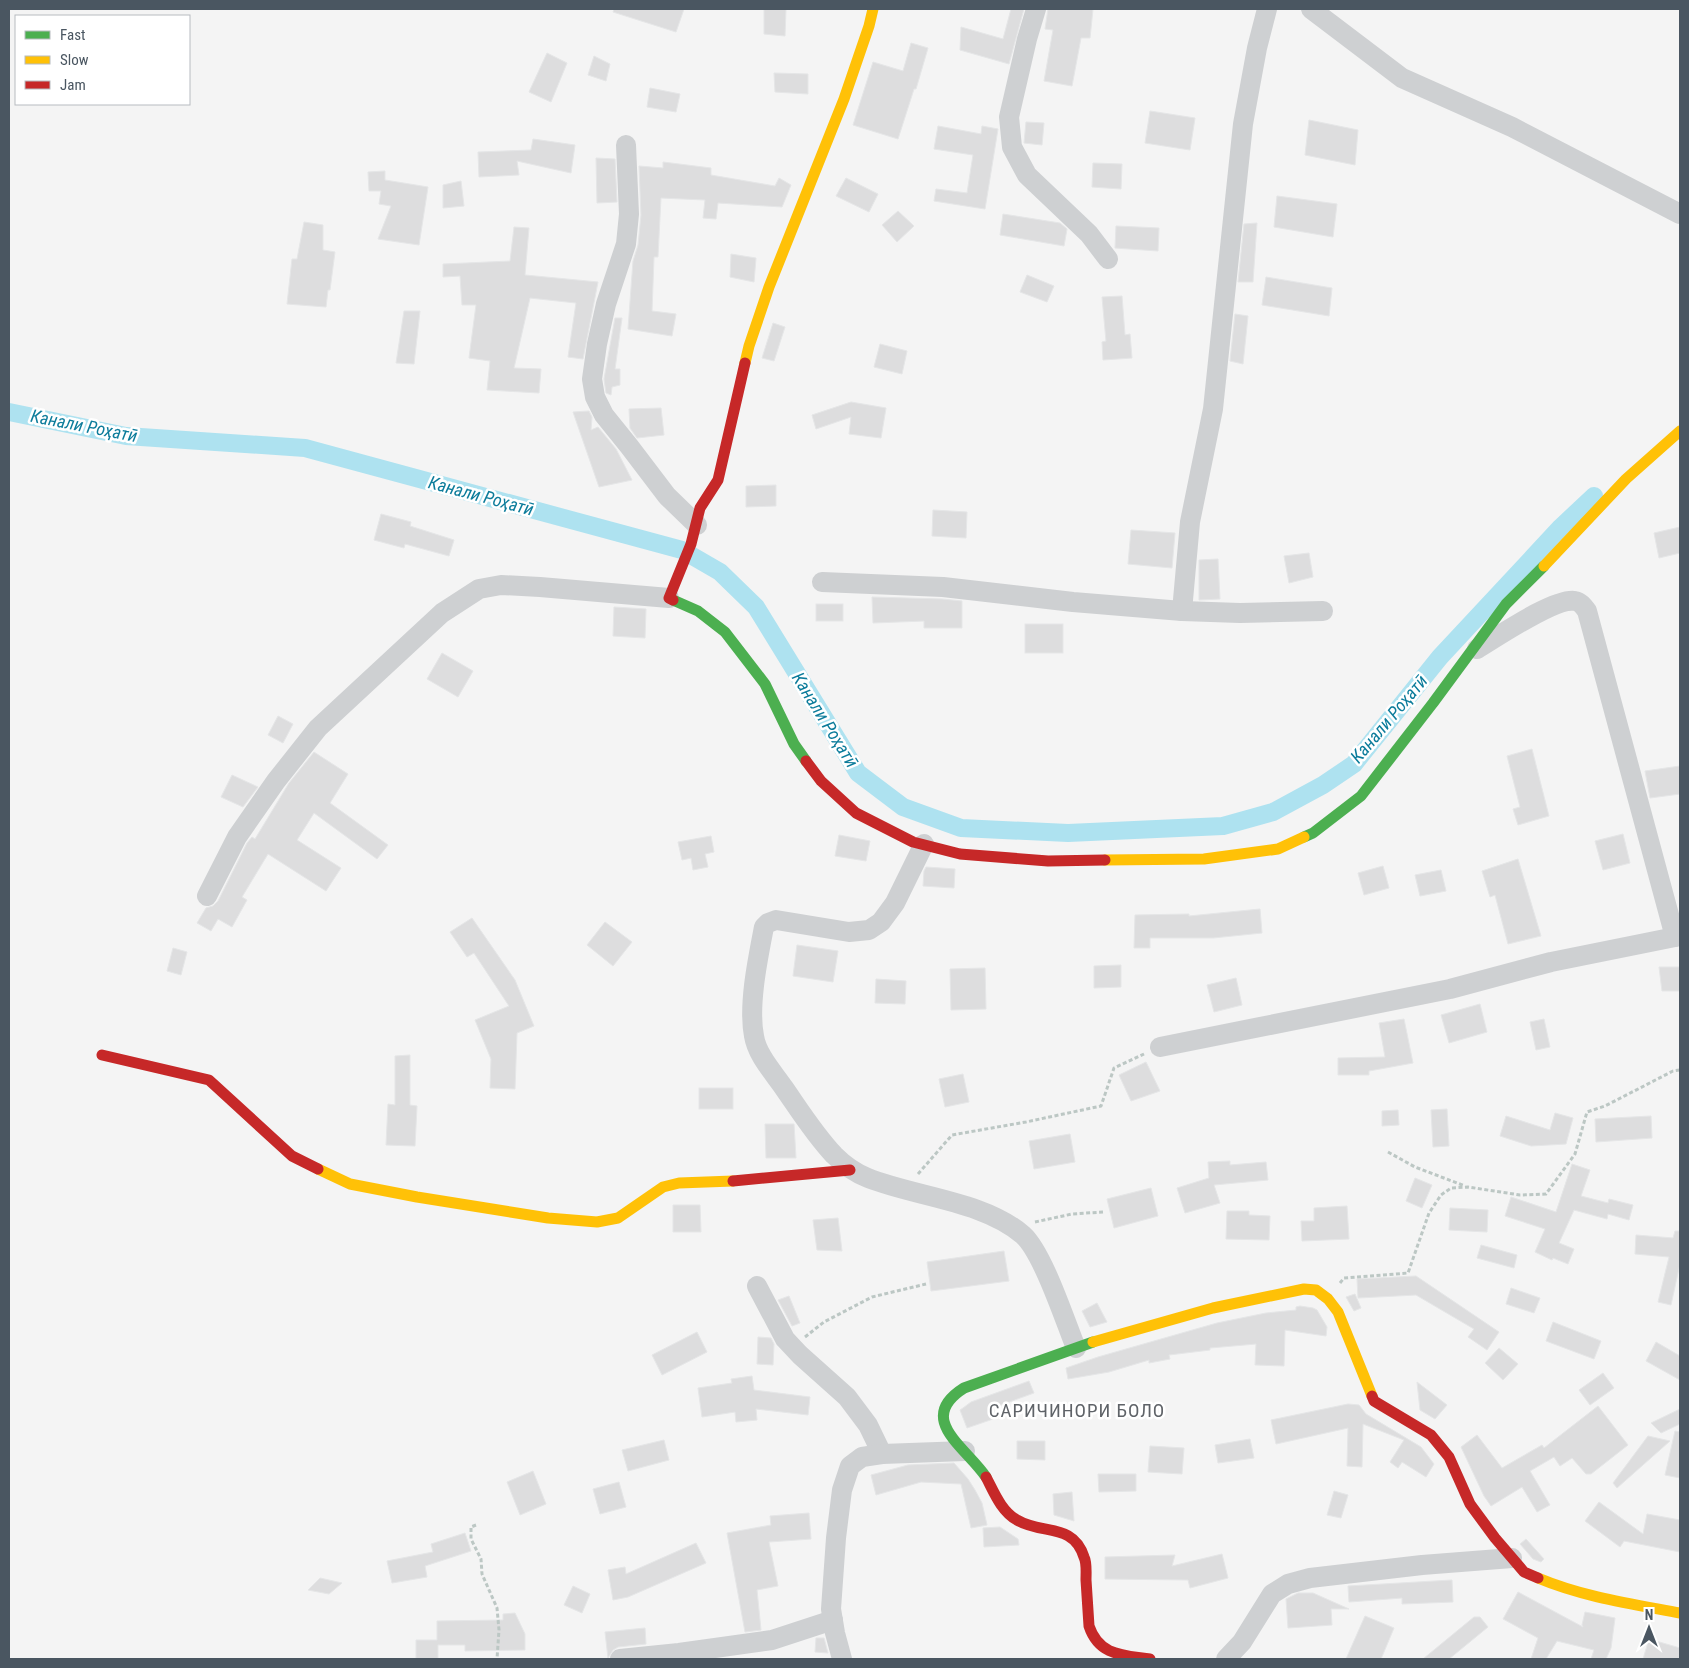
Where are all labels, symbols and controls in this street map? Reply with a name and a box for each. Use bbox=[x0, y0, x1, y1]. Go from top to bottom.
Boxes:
legend bbox=[15, 15, 190, 105]
text: Fast bbox=[60, 26, 85, 44]
text: Slow bbox=[60, 51, 89, 69]
text: Jam bbox=[60, 76, 86, 94]
water label: Канали Роҳатӣ bbox=[29, 405, 139, 446]
water label: Канали Роҳатӣ bbox=[426, 471, 536, 520]
water label: Канали Роҳатӣ bbox=[788, 668, 863, 771]
water label: Канали Роҳатӣ bbox=[1346, 670, 1432, 767]
district label: САРИЧИНОРИ БОЛО bbox=[989, 1399, 1165, 1422]
north arrow bbox=[1624, 1603, 1674, 1653]
text: N bbox=[1645, 1607, 1653, 1623]

